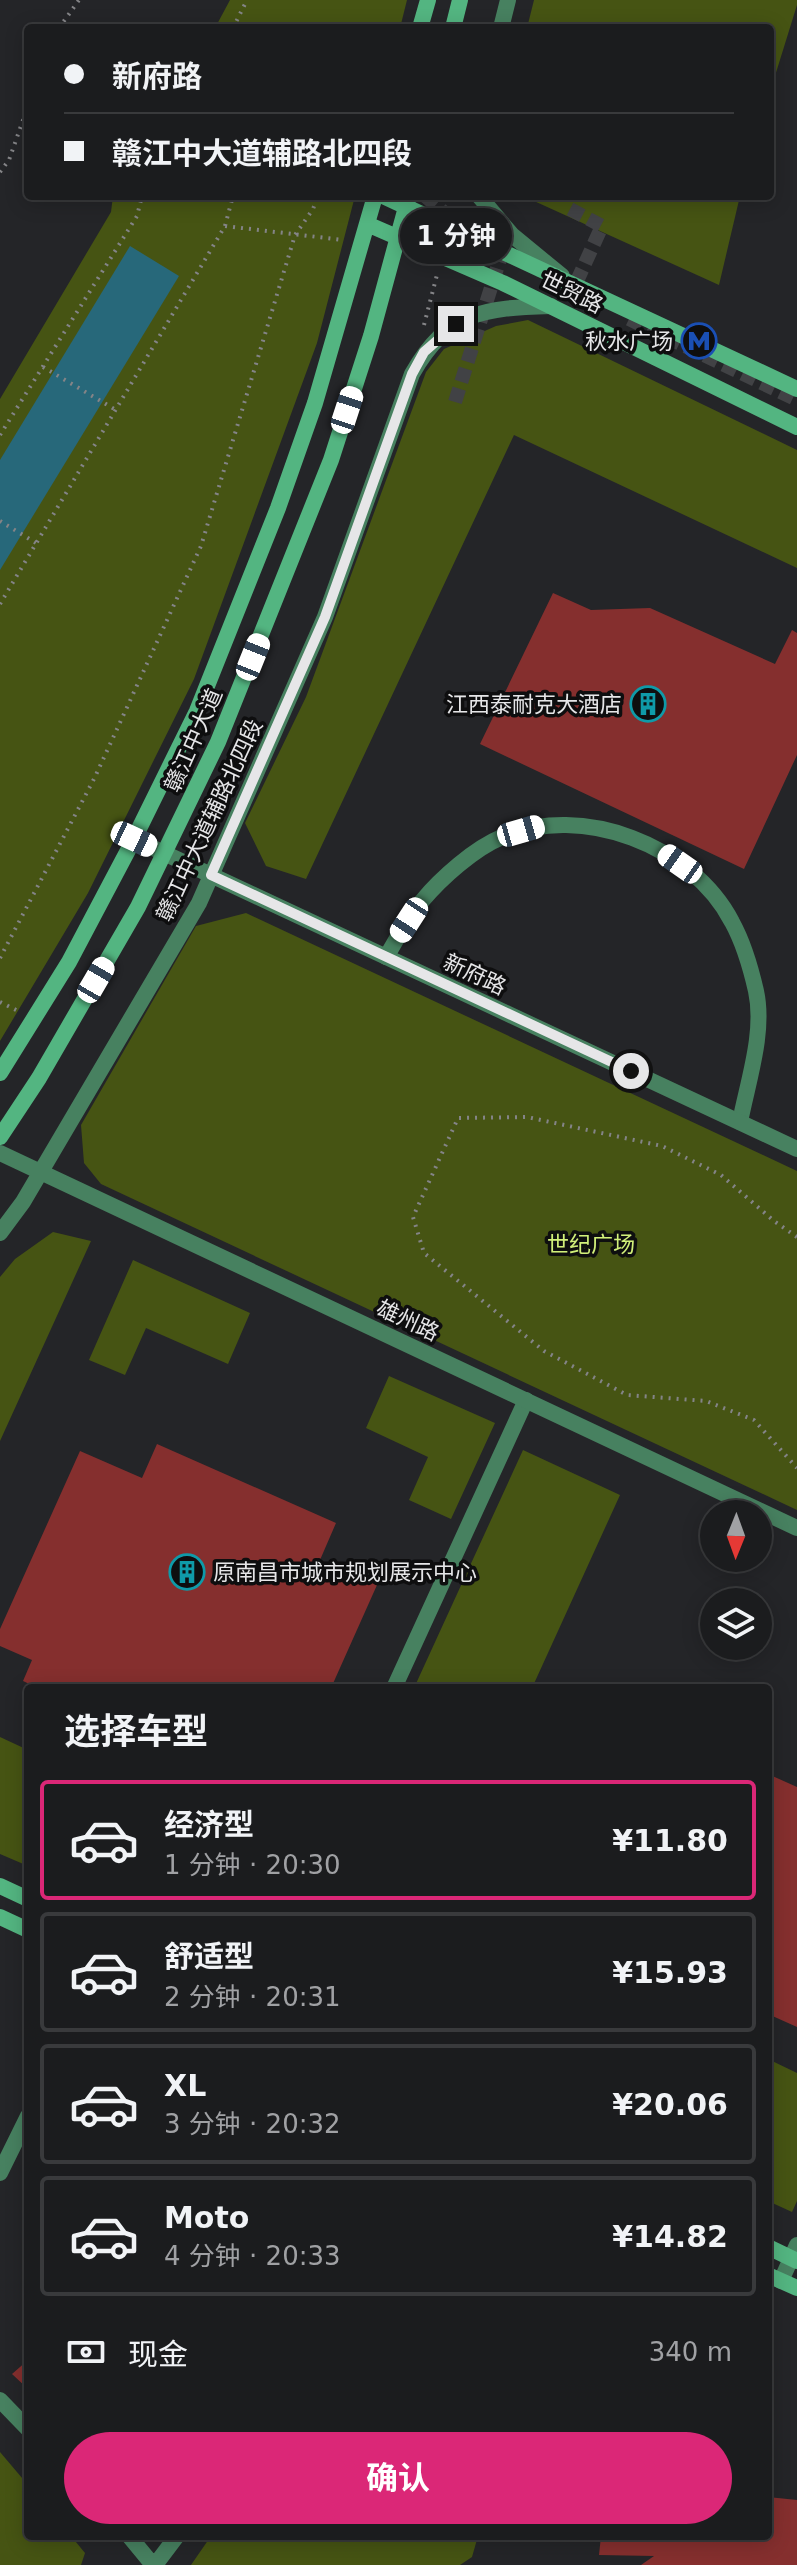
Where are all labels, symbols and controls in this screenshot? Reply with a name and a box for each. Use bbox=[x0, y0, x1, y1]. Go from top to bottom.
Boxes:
text: 新府路 bbox=[112, 59, 202, 94]
text: 赣江中大道辅路北四段 bbox=[112, 136, 412, 171]
callout: 1 分钟 bbox=[400, 208, 512, 264]
text: 1 分钟 bbox=[416, 221, 496, 251]
street label: 世贸路 bbox=[537, 267, 607, 318]
route end bbox=[438, 306, 474, 342]
metro station icon: 秋水广场 bbox=[680, 322, 718, 360]
place label: 秋水广场 bbox=[585, 329, 673, 354]
car bbox=[328, 383, 366, 437]
car bbox=[233, 630, 273, 684]
street label: 赣江中大道 bbox=[160, 685, 227, 796]
building icon: 江西泰耐克大酒店 bbox=[629, 685, 667, 723]
place label: 江西泰耐克大酒店 bbox=[446, 692, 622, 717]
street label: 赣江中大道辅路北四段 bbox=[152, 715, 267, 925]
car bbox=[495, 813, 547, 849]
car bbox=[107, 818, 161, 860]
car bbox=[653, 840, 707, 888]
car bbox=[386, 893, 432, 947]
street label: 新府路 bbox=[440, 949, 510, 1000]
car bbox=[74, 953, 118, 1007]
route start bbox=[613, 1053, 649, 1089]
park label: 世纪广场 bbox=[547, 1232, 635, 1257]
street label: 雄州路 bbox=[373, 1295, 443, 1346]
north arrow bbox=[700, 1500, 772, 1572]
map controls bbox=[700, 1500, 772, 1660]
building icon: 原南昌市城市规划展示中心 bbox=[168, 1553, 206, 1591]
place label: 原南昌市城市规划展示中心 bbox=[213, 1560, 477, 1585]
button: layers bbox=[700, 1588, 772, 1660]
text: 选择车型 bbox=[64, 1711, 208, 1752]
icon: car bbox=[68, 1804, 140, 1876]
text: 经济型 bbox=[164, 1807, 254, 1842]
text: ¥11.80 bbox=[612, 1823, 728, 1858]
text: 1 分钟 · 20:30 bbox=[164, 1850, 341, 1880]
icon: car bbox=[68, 1936, 140, 2008]
text: 舒适型 bbox=[164, 1939, 254, 1974]
text: ¥15.93 bbox=[612, 1955, 728, 1990]
text: 2 分钟 · 20:31 bbox=[164, 1982, 341, 2012]
icon: car bbox=[68, 2068, 140, 2140]
text: XL bbox=[164, 2068, 206, 2103]
text: ¥20.06 bbox=[612, 2087, 728, 2122]
text: 3 分钟 · 20:32 bbox=[164, 2109, 341, 2139]
icon: car bbox=[68, 2200, 140, 2272]
text: Moto bbox=[164, 2200, 249, 2235]
text: ¥14.82 bbox=[612, 2219, 728, 2254]
text: 4 分钟 · 20:33 bbox=[164, 2241, 341, 2271]
icon: cash bbox=[64, 2330, 108, 2374]
text: 现金 bbox=[128, 2337, 188, 2372]
text: 340 m bbox=[649, 2337, 732, 2367]
button: 确认 bbox=[64, 2432, 732, 2524]

